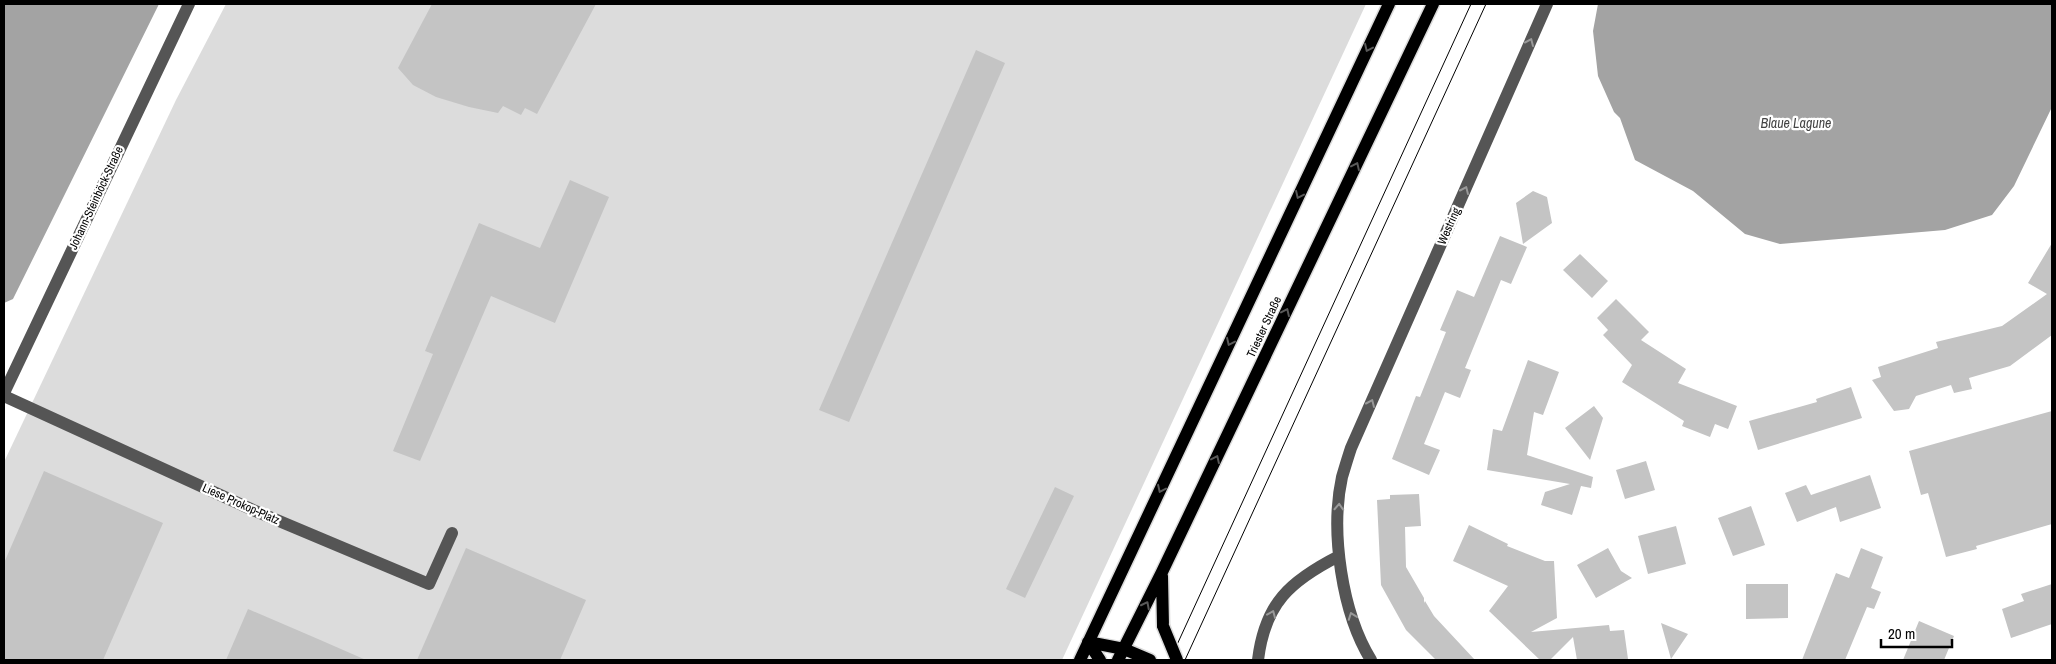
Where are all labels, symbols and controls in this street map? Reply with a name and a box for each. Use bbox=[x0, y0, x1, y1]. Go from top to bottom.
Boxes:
one-way arrow bbox=[1524, 38, 1535, 47]
one-way arrow bbox=[1364, 43, 1374, 52]
water label: Blaue Lagune bbox=[1761, 114, 1831, 132]
street label: Johann-Steinböck-Straße bbox=[65, 144, 127, 252]
one-way arrow bbox=[1350, 162, 1360, 171]
one-way arrow bbox=[1458, 186, 1469, 195]
one-way arrow bbox=[1295, 190, 1305, 199]
street label: Westring bbox=[1434, 204, 1464, 247]
street label: Triester Straße bbox=[1243, 294, 1285, 360]
one-way arrow bbox=[1280, 308, 1291, 317]
one-way arrow bbox=[1226, 337, 1236, 346]
one-way arrow bbox=[1364, 399, 1375, 408]
one-way arrow bbox=[1210, 455, 1221, 464]
street label: Liese Prokop-Platz bbox=[200, 480, 282, 528]
one-way arrow bbox=[1157, 484, 1167, 493]
one-way arrow bbox=[1334, 503, 1345, 511]
one-way arrow bbox=[1140, 602, 1150, 611]
one-way arrow bbox=[1266, 610, 1277, 619]
one-way arrow bbox=[1348, 612, 1358, 620]
scale bar bbox=[1881, 616, 1952, 648]
text: 20 m bbox=[1888, 623, 1915, 644]

